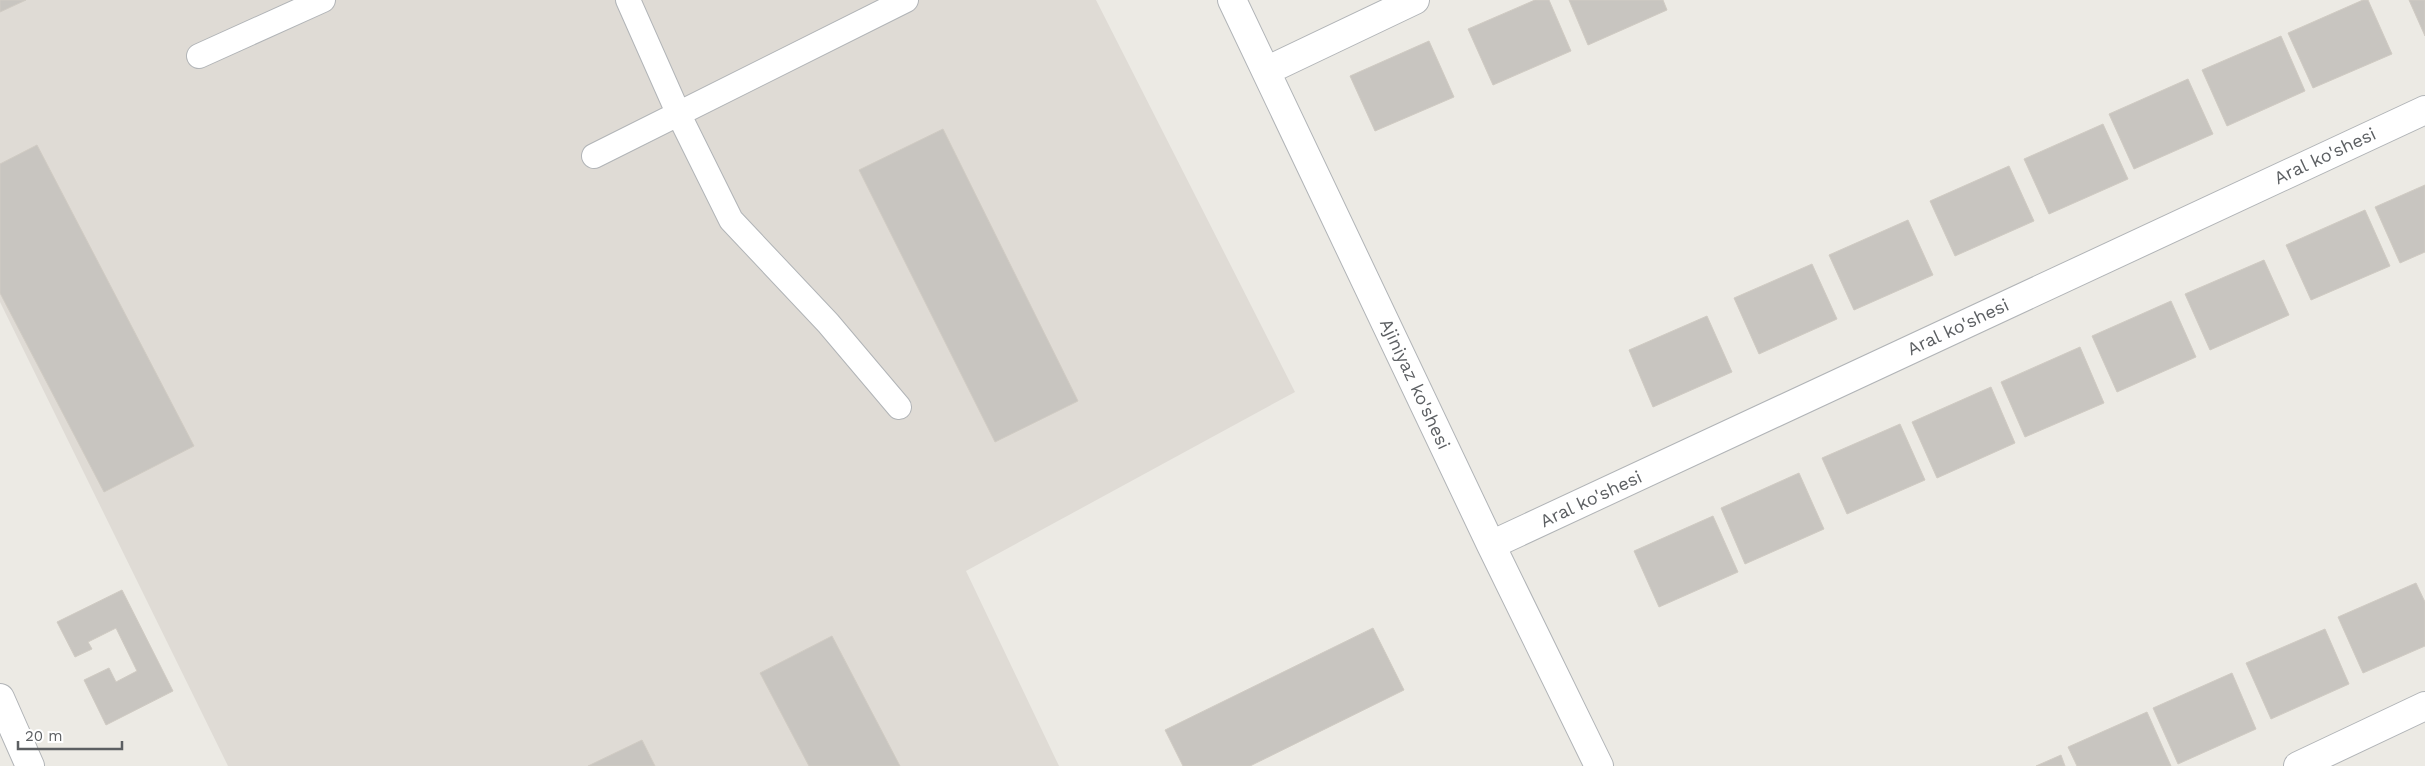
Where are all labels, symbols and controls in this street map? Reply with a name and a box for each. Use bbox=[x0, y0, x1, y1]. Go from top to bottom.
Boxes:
street label: Aral ko'shesi bbox=[2271, 123, 2379, 188]
street label: Aral ko'shesi bbox=[1904, 294, 2012, 359]
street label: Ajiniyaz ko'shesi bbox=[1376, 315, 1455, 453]
street label: Aral ko'shesi bbox=[1537, 466, 1645, 531]
scale bar bbox=[18, 718, 121, 750]
text: 20 m bbox=[25, 727, 63, 745]

